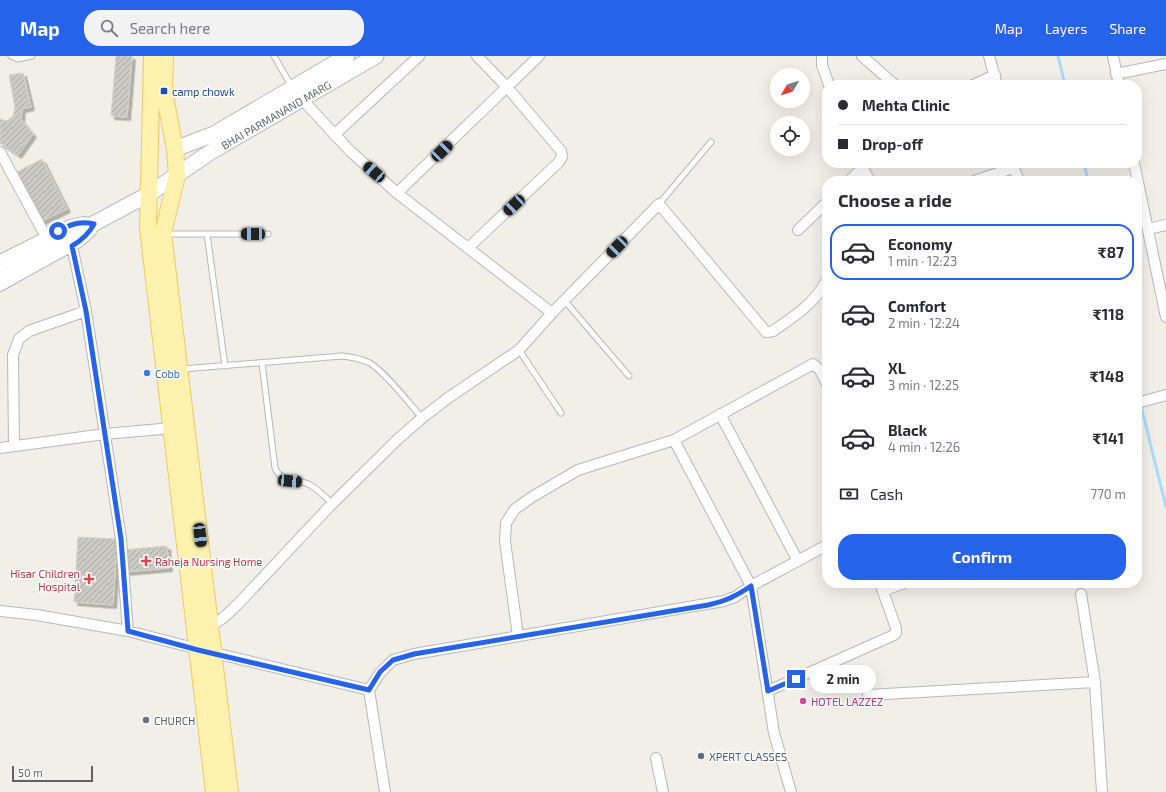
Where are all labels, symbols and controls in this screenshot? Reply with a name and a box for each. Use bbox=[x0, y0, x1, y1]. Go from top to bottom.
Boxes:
search box bbox=[84, 10, 364, 46]
text: Map bbox=[20, 17, 60, 40]
icon: search bbox=[98, 17, 120, 39]
text: Search here bbox=[130, 19, 210, 37]
text: Map bbox=[995, 20, 1023, 37]
text: Layers bbox=[1045, 20, 1087, 37]
text: Share bbox=[1109, 20, 1146, 37]
north arrow bbox=[770, 68, 810, 108]
map controls bbox=[770, 68, 810, 156]
street label: BHAI PARMANAND MARG bbox=[218, 77, 333, 151]
place label: camp chowk bbox=[172, 85, 235, 98]
marker: camp chowk bbox=[159, 86, 169, 96]
text: Mehta Clinic bbox=[862, 96, 950, 114]
button: locate bbox=[770, 116, 810, 156]
text: Drop-off bbox=[862, 135, 923, 153]
car bbox=[429, 138, 455, 164]
car bbox=[361, 160, 387, 184]
text: Choose a ride bbox=[838, 189, 952, 211]
car bbox=[501, 192, 527, 218]
route start bbox=[49, 222, 67, 240]
car bbox=[241, 228, 265, 240]
car bbox=[604, 234, 630, 260]
icon: car bbox=[840, 234, 876, 270]
text: Economy bbox=[888, 235, 953, 253]
text: ₹87 bbox=[1098, 243, 1124, 261]
text: 1 min · 12:23 bbox=[888, 253, 957, 269]
icon: car bbox=[840, 296, 876, 332]
text: Comfort bbox=[888, 297, 946, 315]
text: ₹118 bbox=[1093, 305, 1124, 323]
text: 2 min · 12:24 bbox=[888, 315, 960, 331]
icon: car bbox=[840, 358, 876, 394]
text: XL bbox=[888, 359, 906, 377]
place label: Cobb bbox=[155, 367, 180, 380]
text: ₹148 bbox=[1090, 367, 1124, 385]
marker: Cobb bbox=[142, 368, 152, 378]
text: 3 min · 12:25 bbox=[888, 377, 959, 393]
icon: car bbox=[840, 420, 876, 456]
text: Black bbox=[888, 421, 927, 439]
text: ₹141 bbox=[1093, 429, 1124, 447]
text: 4 min · 12:26 bbox=[888, 439, 960, 455]
car bbox=[278, 474, 302, 488]
icon: cash bbox=[838, 483, 860, 505]
text: Cash bbox=[870, 485, 903, 503]
text: 770 m bbox=[1091, 486, 1126, 502]
car bbox=[193, 522, 207, 548]
button: Confirm bbox=[838, 534, 1126, 580]
marker: Raheja Nursing Home bbox=[140, 555, 152, 567]
place label: Raheja Nursing Home bbox=[155, 555, 262, 569]
place label: Hisar Children Hospital bbox=[10, 567, 81, 593]
marker: Hisar Children Hospital bbox=[83, 573, 95, 585]
callout: 2 min bbox=[810, 665, 876, 693]
route end bbox=[787, 670, 805, 688]
text: 2 min bbox=[826, 671, 860, 687]
place label: HOTEL LAZZEZ bbox=[811, 695, 883, 708]
marker: HOTEL LAZZEZ bbox=[798, 696, 808, 706]
place label: CHURCH bbox=[154, 714, 195, 727]
marker: CHURCH bbox=[141, 715, 151, 725]
place label: XPERT CLASSES bbox=[709, 750, 787, 763]
marker: XPERT CLASSES bbox=[696, 751, 706, 761]
scale bar bbox=[12, 764, 93, 783]
text: 50 m bbox=[18, 766, 43, 779]

